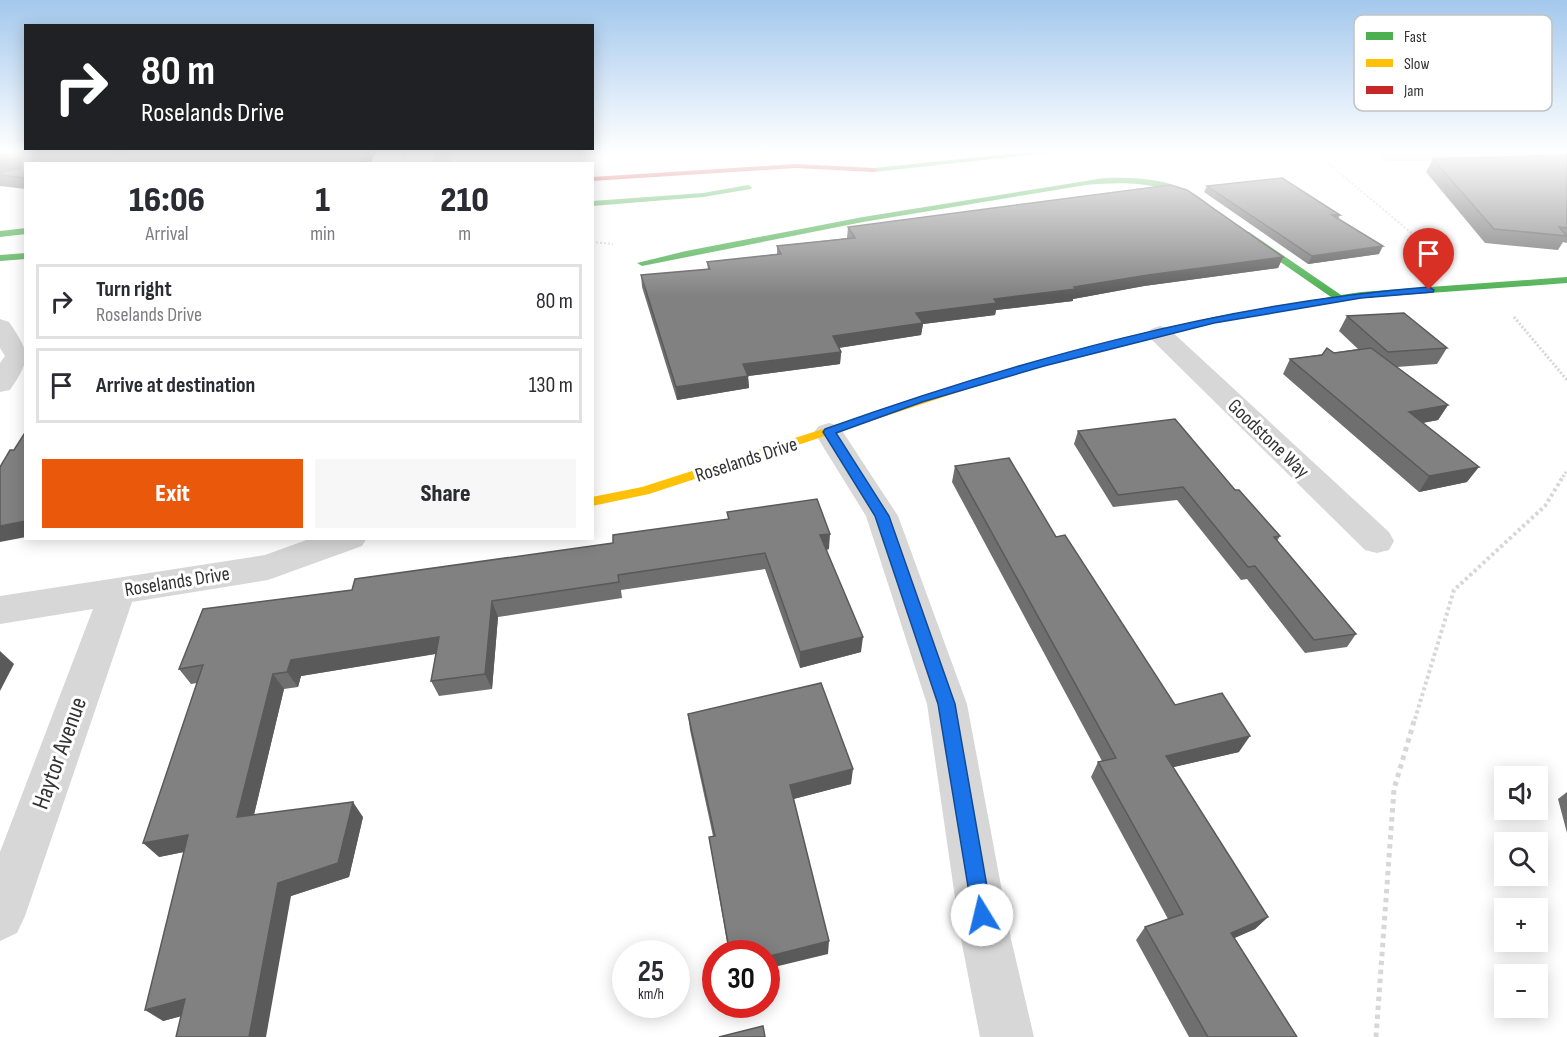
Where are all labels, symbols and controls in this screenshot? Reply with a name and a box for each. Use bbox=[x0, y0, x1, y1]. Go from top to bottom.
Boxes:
legend bbox=[1354, 15, 1552, 111]
text: Fast bbox=[1404, 28, 1427, 47]
text: 80 m bbox=[141, 46, 215, 97]
icon: right bbox=[42, 48, 120, 126]
text: Slow bbox=[1404, 55, 1429, 74]
text: Jam bbox=[1403, 82, 1424, 101]
text: Roselands Drive bbox=[141, 97, 284, 129]
text: 16:06 bbox=[129, 179, 205, 222]
text: 1 bbox=[315, 179, 330, 222]
text: 210 bbox=[440, 179, 489, 222]
text: Arrival bbox=[146, 222, 189, 246]
text: min bbox=[310, 222, 335, 246]
text: m bbox=[458, 222, 471, 246]
pin bbox=[1403, 228, 1454, 290]
icon: arrive bbox=[1412, 237, 1445, 270]
text: Turn right bbox=[96, 276, 172, 303]
icon: right bbox=[45, 285, 78, 318]
text: 80 m bbox=[536, 288, 573, 315]
text: Roselands Drive bbox=[96, 303, 202, 327]
icon: arrive bbox=[45, 369, 78, 402]
text: Arrive at destination bbox=[96, 372, 255, 399]
text: 130 m bbox=[529, 372, 573, 399]
street label: Goodstone Way bbox=[1223, 394, 1314, 484]
street label: Roselands Drive bbox=[692, 432, 800, 488]
button: Exit bbox=[42, 459, 303, 528]
button: Share bbox=[315, 459, 576, 528]
street label: Roselands Drive bbox=[123, 562, 231, 602]
street label: Haytor Avenue bbox=[26, 693, 93, 813]
map controls bbox=[1494, 766, 1548, 1018]
button: sound bbox=[1494, 766, 1548, 820]
button: search bbox=[1494, 832, 1548, 886]
position arrow bbox=[950, 883, 1014, 947]
button: + bbox=[1494, 898, 1548, 952]
speed limit sign: 30 bbox=[702, 940, 780, 1018]
text: 25 bbox=[638, 954, 664, 990]
button: − bbox=[1494, 964, 1548, 1018]
text: km/h bbox=[638, 985, 664, 1004]

